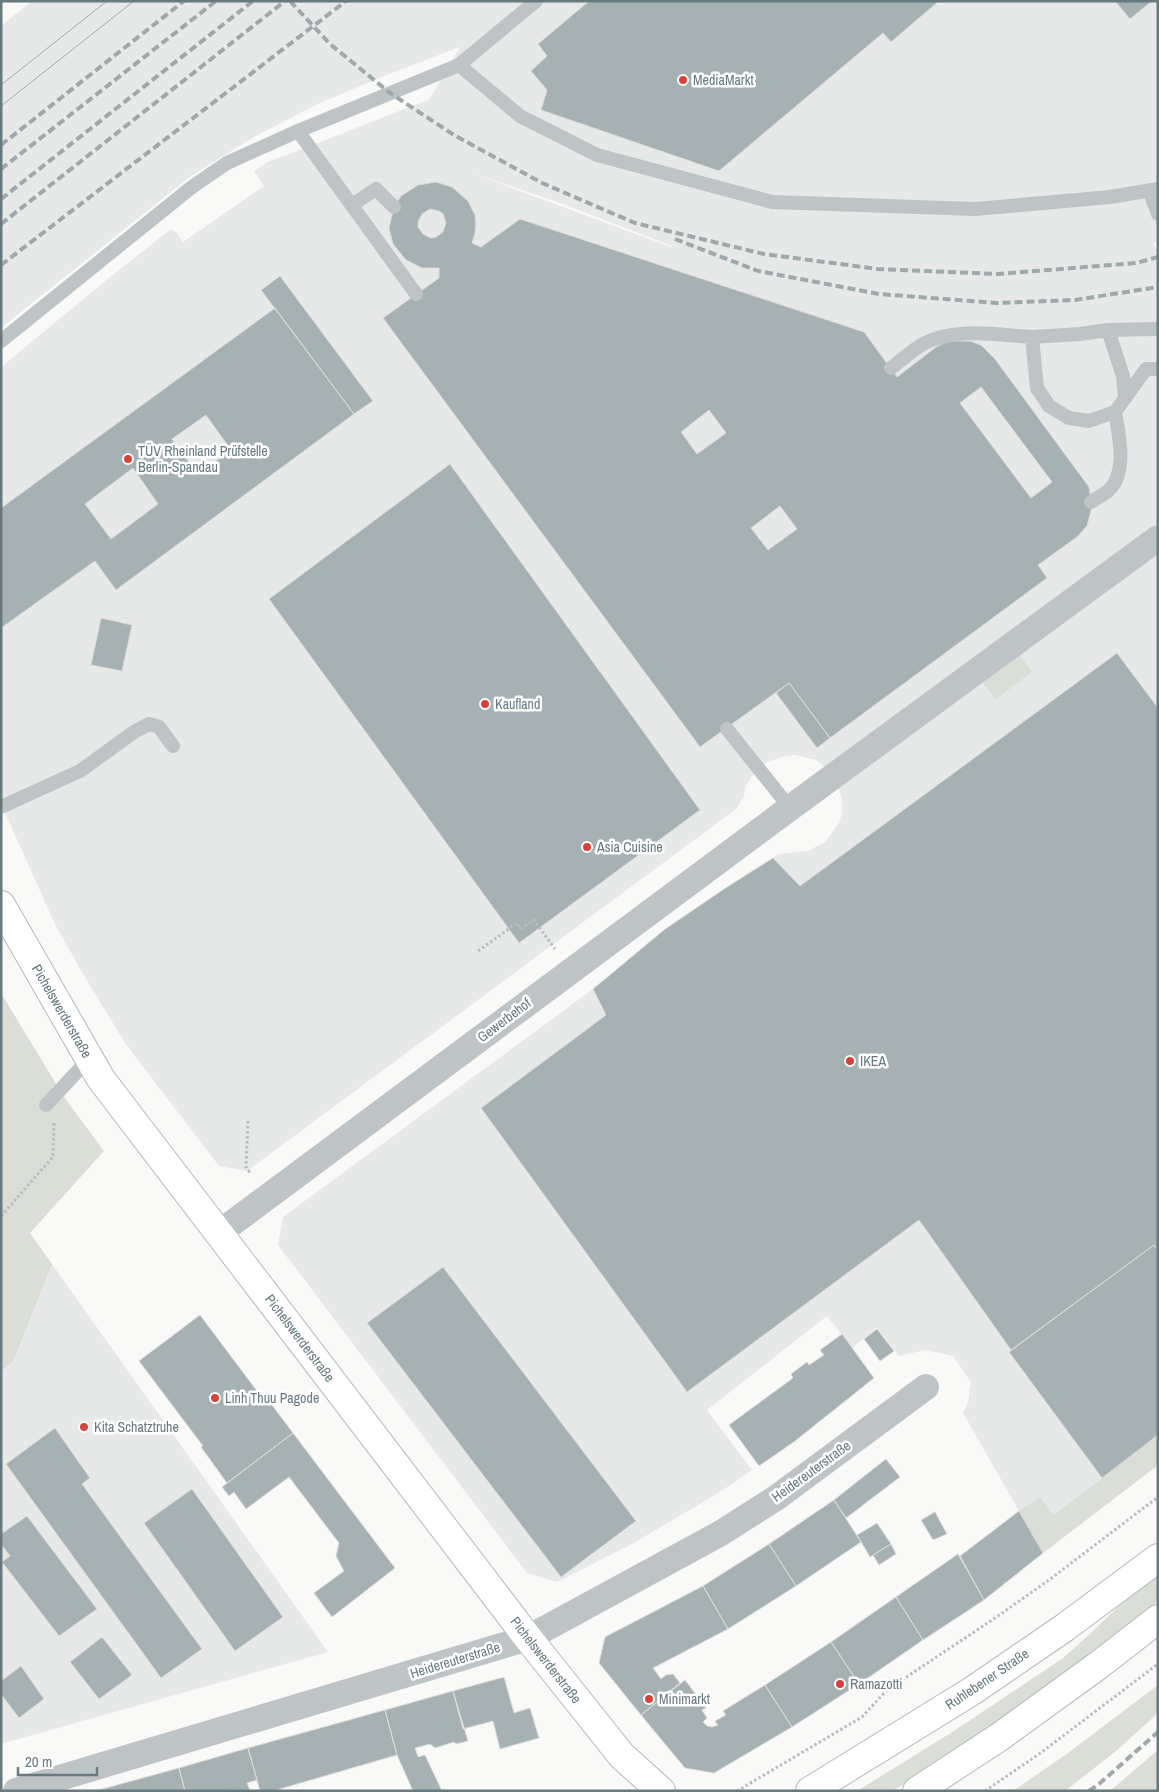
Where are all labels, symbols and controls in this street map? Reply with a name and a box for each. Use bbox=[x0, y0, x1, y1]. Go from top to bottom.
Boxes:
place label: MediaMarkt bbox=[693, 71, 754, 89]
marker: MediaMarkt bbox=[677, 74, 689, 86]
place label: TÜV Rheinland Prüfstelle Berlin-Spandau bbox=[138, 442, 268, 476]
marker: TÜV Rheinland Prüfstelle Berlin-Spandau bbox=[122, 453, 134, 465]
place label: Kaufland bbox=[495, 695, 540, 713]
marker: Kaufland bbox=[479, 698, 491, 710]
place label: Asia Cuisine bbox=[596, 838, 663, 856]
marker: Asia Cuisine bbox=[581, 841, 593, 853]
street label: Pichelswerderstraße bbox=[28, 961, 96, 1061]
street label: Gewerbehof bbox=[474, 994, 535, 1046]
place label: IKEA bbox=[860, 1052, 887, 1070]
marker: IKEA bbox=[844, 1055, 856, 1067]
street label: Pichelswerderstraße bbox=[261, 1291, 339, 1385]
place label: Linh Thuu Pagode bbox=[225, 1389, 319, 1407]
marker: Linh Thuu Pagode bbox=[209, 1392, 221, 1404]
place label: Kita Schatztruhe bbox=[94, 1418, 179, 1436]
marker: Kita Schatztruhe bbox=[78, 1421, 90, 1433]
street label: Heidereuterstraße bbox=[768, 1436, 854, 1506]
street label: Pichelswerderstraße bbox=[507, 1613, 585, 1707]
street label: Heidereuterstraße bbox=[408, 1638, 502, 1682]
street label: Ruhlebener Straße bbox=[942, 1644, 1032, 1714]
place label: Ramazotti bbox=[850, 1675, 902, 1693]
marker: Ramazotti bbox=[834, 1678, 846, 1690]
place label: Minimarkt bbox=[659, 1690, 710, 1708]
marker: Minimarkt bbox=[643, 1693, 655, 1705]
scale bar bbox=[18, 1744, 96, 1776]
text: 20 m bbox=[25, 1751, 52, 1772]

